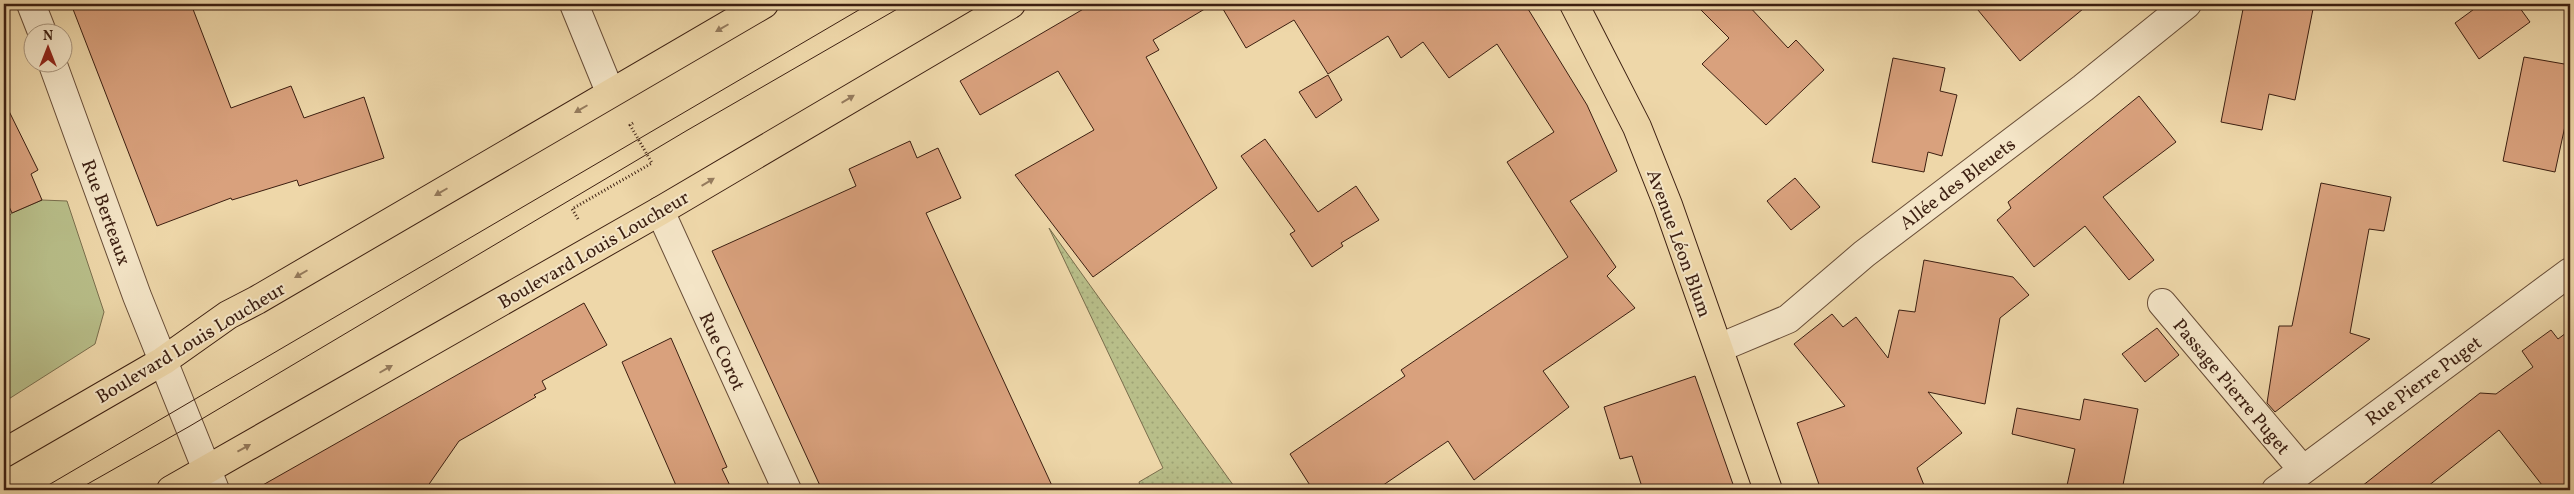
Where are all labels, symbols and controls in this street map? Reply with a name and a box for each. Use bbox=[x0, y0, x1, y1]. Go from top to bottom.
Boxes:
north arrow bbox=[22, 22, 72, 72]
one-way arrow bbox=[715, 24, 729, 32]
text: N bbox=[43, 27, 53, 46]
one-way arrow bbox=[841, 94, 854, 103]
one-way arrow bbox=[575, 105, 588, 114]
street label: Allée des Bleuets bbox=[1895, 132, 2022, 237]
street label: Rue Berteaux bbox=[74, 156, 136, 269]
street label: Avenue Léon Blum bbox=[1639, 166, 1717, 322]
one-way arrow bbox=[702, 178, 715, 187]
street label: Boulevard Louis Loucheur bbox=[494, 185, 694, 316]
one-way arrow bbox=[435, 187, 448, 196]
one-way arrow bbox=[295, 270, 308, 279]
street label: Boulevard Louis Loucheur bbox=[91, 277, 291, 411]
street label: Rue Corot bbox=[692, 308, 751, 396]
street label: Passage Pierre Puget bbox=[2166, 314, 2295, 461]
street label: Rue Pierre Puget bbox=[2361, 330, 2488, 433]
one-way arrow bbox=[379, 364, 392, 373]
one-way arrow bbox=[237, 444, 251, 453]

